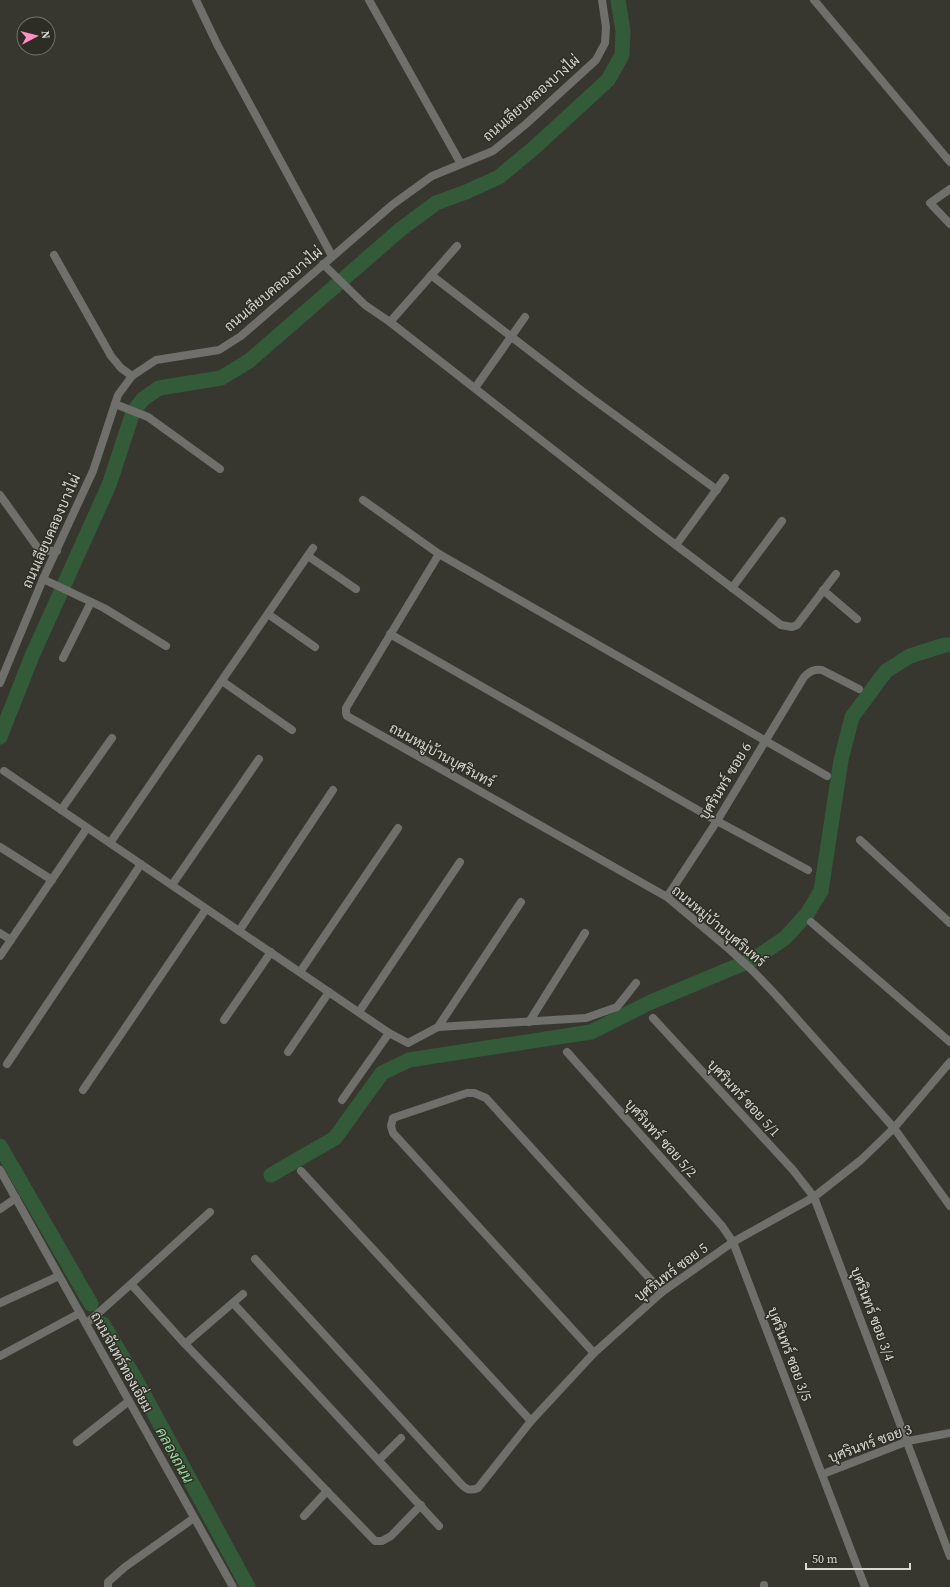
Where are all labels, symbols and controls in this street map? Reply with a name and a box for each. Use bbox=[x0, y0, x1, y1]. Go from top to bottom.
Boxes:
north arrow bbox=[16, 16, 56, 56]
text: N bbox=[37, 30, 53, 40]
street label: ถนนเลียบคลองบางไผ่ bbox=[478, 50, 584, 146]
street label: ถนนเลียบคลองบางไผ่ bbox=[219, 242, 327, 336]
street label: ถนนเลียบคลองบางไผ่ bbox=[17, 471, 85, 591]
street label: ถนนหมู่บ้านบุศรินทร์ bbox=[386, 718, 498, 792]
street label: บุศรินทร์ ซอย 6 bbox=[694, 738, 756, 824]
street label: ถนนหมู่บ้านบุศรินทร์ bbox=[668, 881, 771, 972]
street label: บุศรินทร์ ซอย 5/1 bbox=[703, 1055, 785, 1141]
street label: บุศรินทร์ ซอย 5/2 bbox=[620, 1094, 702, 1182]
street label: บุศรินทร์ ซอย 5 bbox=[630, 1238, 712, 1306]
street label: บุศรินทร์ ซอย 3/4 bbox=[846, 1264, 900, 1364]
street label: บุศรินทร์ ซอย 3/5 bbox=[763, 1304, 817, 1404]
street label: ถนนจันทร์ทองเอี่ยม bbox=[86, 1307, 160, 1416]
street label: บุศรินทร์ ซอย 3 bbox=[825, 1419, 915, 1467]
water label: คลองถนน bbox=[151, 1423, 199, 1487]
scale bar bbox=[806, 1545, 910, 1571]
text: 50 m bbox=[812, 1551, 838, 1567]

